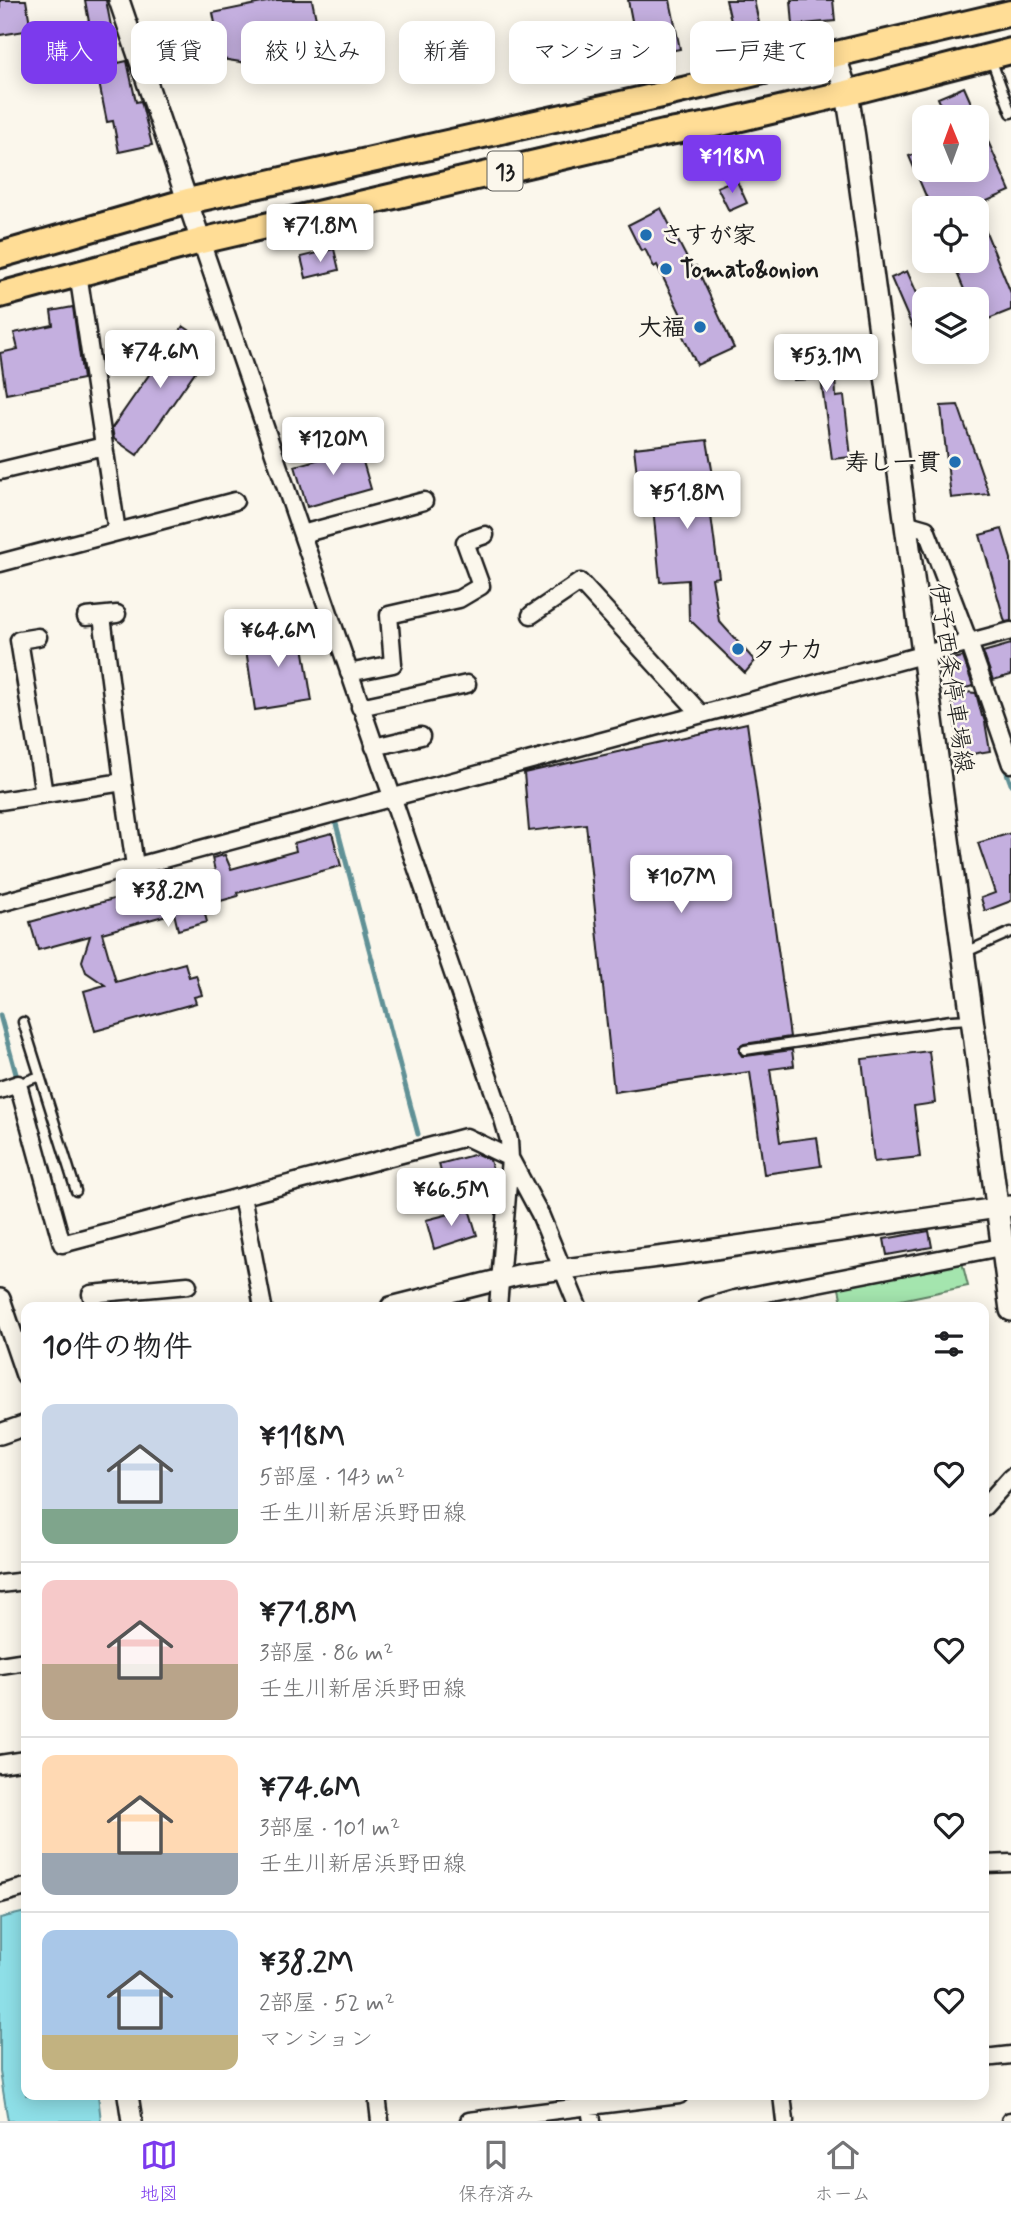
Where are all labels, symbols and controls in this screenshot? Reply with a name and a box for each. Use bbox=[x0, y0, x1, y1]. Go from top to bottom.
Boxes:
chip: 購入 bbox=[21, 21, 117, 84]
chip: 賃貸 bbox=[131, 21, 227, 84]
chip: 絞り込み bbox=[241, 21, 385, 84]
chip: 新着 bbox=[399, 21, 495, 84]
chip: マンション bbox=[509, 21, 676, 84]
chip: 一戸建て bbox=[690, 21, 834, 84]
north arrow bbox=[912, 105, 989, 182]
map controls bbox=[912, 105, 989, 364]
pin: ¥118M bbox=[683, 136, 781, 195]
text: ¥118M bbox=[699, 143, 765, 173]
road number: 13 bbox=[488, 152, 522, 190]
button: locate bbox=[912, 196, 989, 273]
pin: ¥71.8M bbox=[263, 204, 377, 264]
text: ¥71.8M bbox=[282, 212, 358, 242]
place label: さすが家 bbox=[660, 221, 756, 252]
marker: さすが家 bbox=[638, 227, 654, 243]
place label: Tomato&onion bbox=[680, 255, 819, 286]
marker: Tomato&onion bbox=[658, 261, 674, 277]
button: layers bbox=[912, 287, 989, 364]
place label: 大福 bbox=[638, 313, 686, 344]
marker: 大福 bbox=[692, 319, 708, 335]
pin: ¥74.6M bbox=[103, 330, 217, 390]
pin: ¥53.1M bbox=[769, 334, 883, 394]
text: ¥74.6M bbox=[121, 338, 199, 368]
text: ¥53.1M bbox=[790, 342, 862, 372]
pin: ¥120M bbox=[284, 418, 382, 477]
text: ¥120M bbox=[298, 425, 368, 455]
place label: 寿し一貫 bbox=[845, 448, 941, 479]
marker: 寿し一貫 bbox=[947, 454, 963, 470]
pin: ¥51.8M bbox=[630, 472, 744, 531]
text: ¥51.8M bbox=[650, 479, 724, 509]
street label: 伊予西条停車場線 bbox=[922, 581, 979, 775]
pin: ¥64.6M bbox=[221, 610, 335, 669]
text: ¥64.6M bbox=[240, 617, 316, 647]
place label: タナカ bbox=[752, 635, 824, 666]
marker: タナカ bbox=[730, 641, 746, 657]
pin: ¥107M bbox=[632, 856, 730, 915]
text: ¥107M bbox=[646, 863, 716, 893]
pin: ¥38.2M bbox=[111, 870, 225, 929]
text: ¥38.2M bbox=[132, 877, 204, 907]
pin: ¥66.5M bbox=[394, 1168, 508, 1228]
text: ¥66.5M bbox=[413, 1176, 489, 1206]
icon: filters bbox=[930, 1325, 968, 1363]
text: 10件の物件 bbox=[42, 1328, 193, 1367]
text: ¥118M bbox=[259, 1418, 345, 1457]
icon: home bbox=[98, 1432, 182, 1516]
icon: heart bbox=[930, 1455, 968, 1493]
text: 5部屋 · 143 m² bbox=[259, 1463, 405, 1493]
text: 壬生川新居浜野田線 bbox=[259, 1499, 466, 1529]
text: ¥71.8M bbox=[259, 1594, 357, 1633]
icon: home bbox=[98, 1608, 182, 1692]
icon: heart bbox=[930, 1631, 968, 1669]
text: 3部屋 · 86 m² bbox=[259, 1639, 393, 1669]
text: 壬生川新居浜野田線 bbox=[259, 1675, 466, 1705]
text: ¥74.6M bbox=[259, 1769, 361, 1808]
icon: home bbox=[98, 1783, 182, 1867]
icon: heart bbox=[930, 1806, 968, 1844]
text: 3部屋 · 101 m² bbox=[259, 1814, 400, 1844]
text: 壬生川新居浜野田線 bbox=[259, 1850, 466, 1880]
text: ¥38.2M bbox=[259, 1944, 354, 1983]
icon: home bbox=[98, 1958, 182, 2042]
icon: heart bbox=[930, 1981, 968, 2019]
text: 2部屋 · 52 m² bbox=[259, 1989, 395, 2019]
text: マンション bbox=[259, 2025, 373, 2055]
tab: 地図 bbox=[140, 2136, 178, 2207]
tab: 保存済み bbox=[458, 2136, 534, 2207]
tab: ホーム bbox=[815, 2136, 871, 2207]

